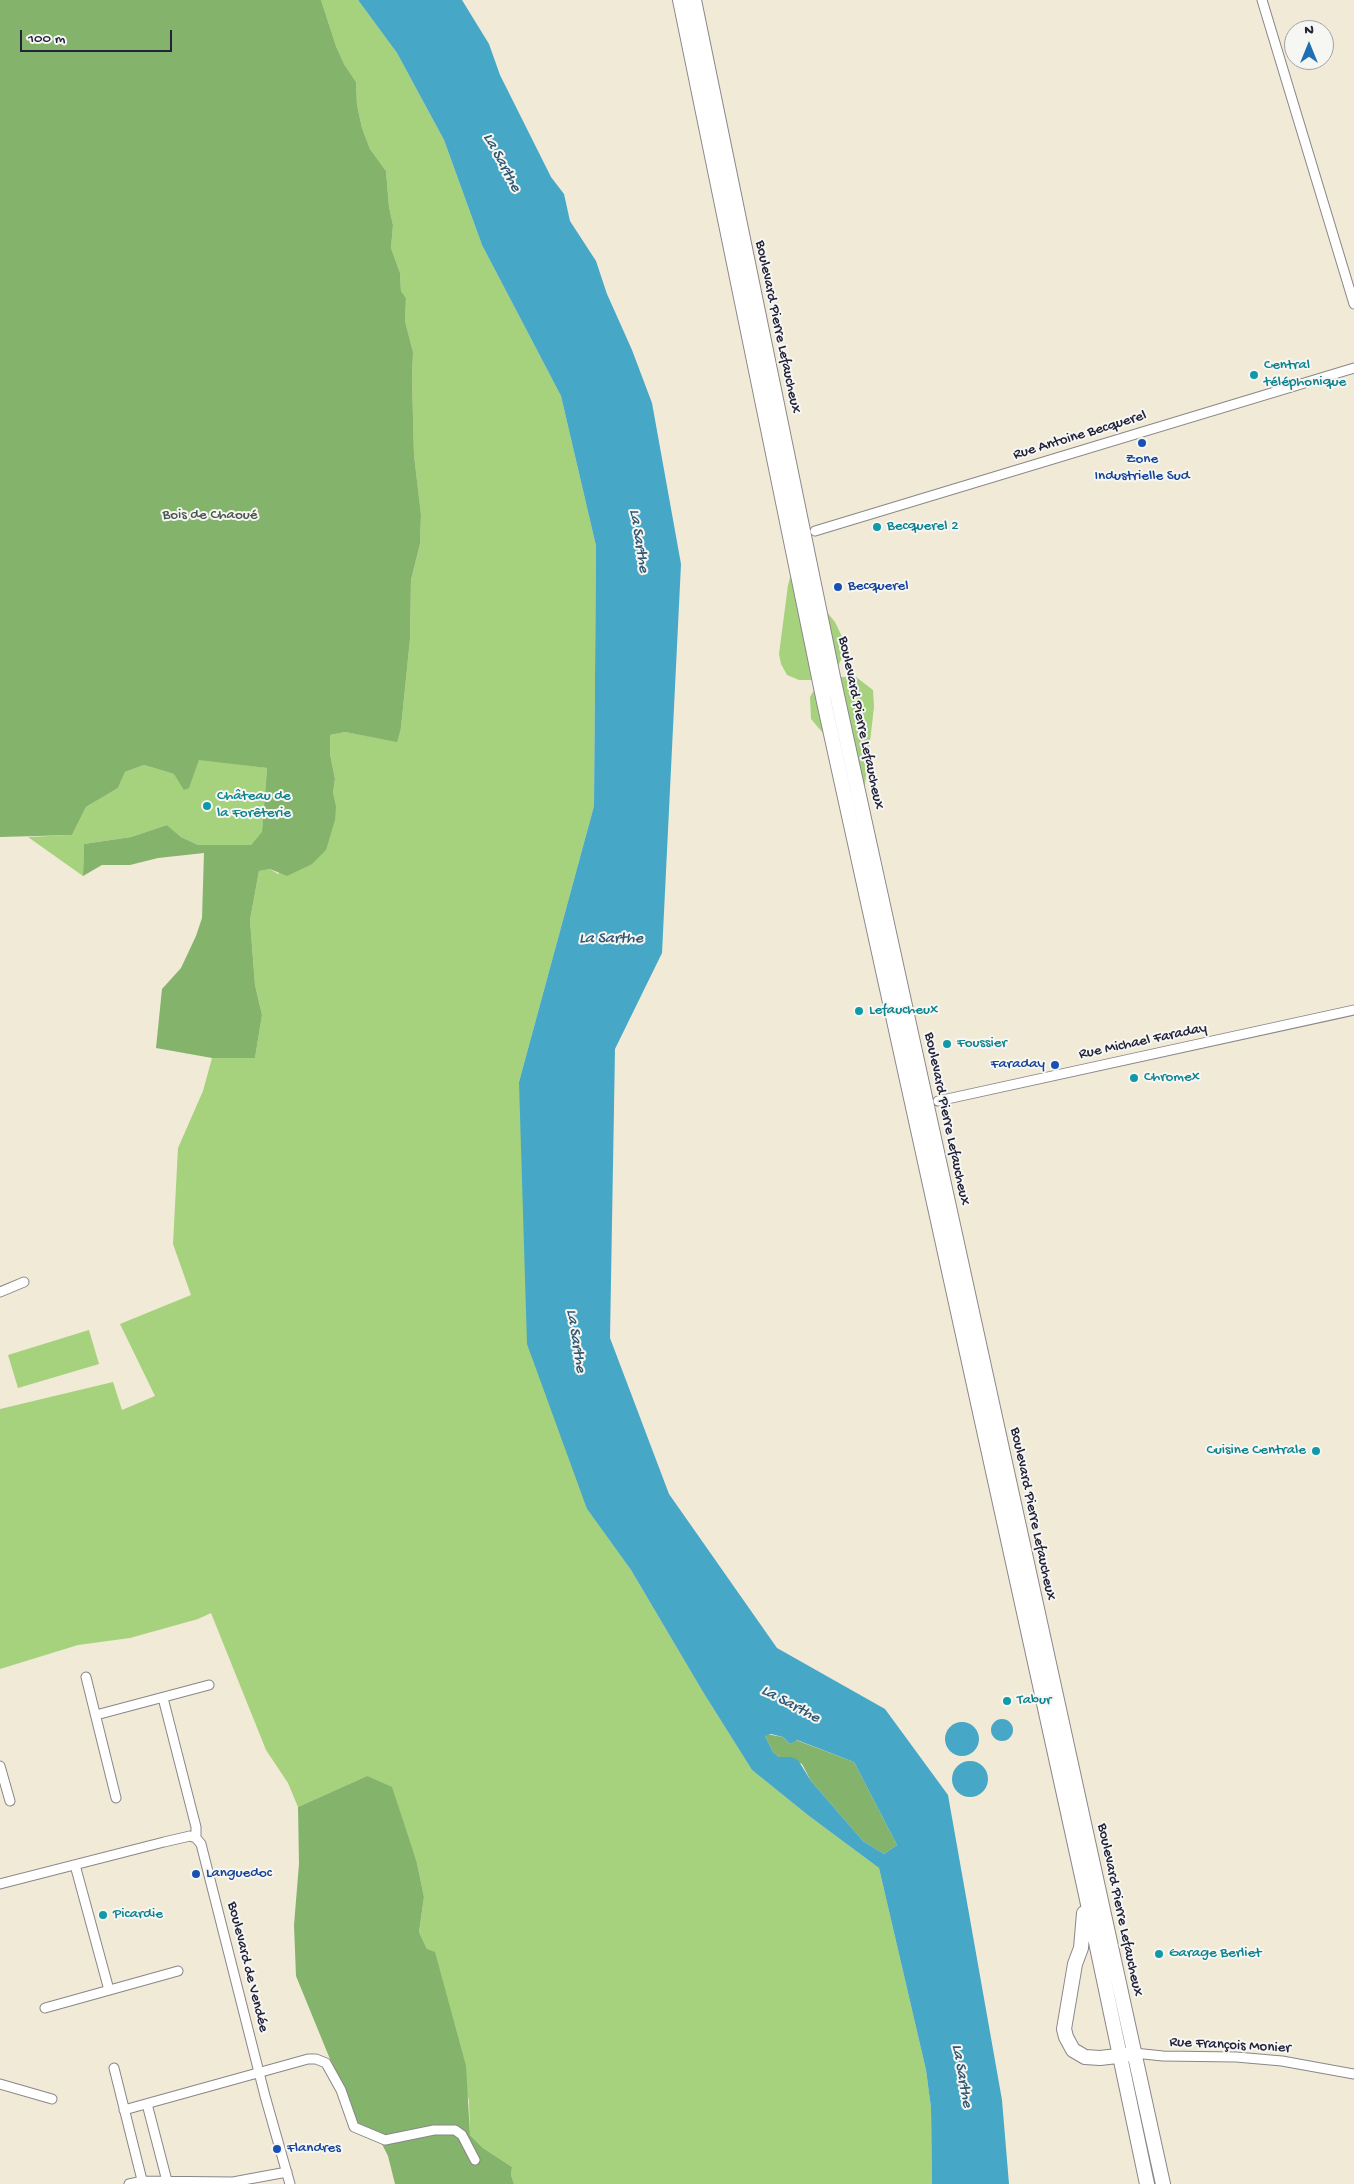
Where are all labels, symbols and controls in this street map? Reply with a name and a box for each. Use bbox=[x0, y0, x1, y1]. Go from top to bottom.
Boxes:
scale bar bbox=[22, 20, 175, 52]
north arrow bbox=[1284, 20, 1334, 70]
text: N bbox=[1304, 22, 1314, 39]
text: 100 m bbox=[28, 30, 65, 48]
water label: La Sarthe bbox=[478, 130, 524, 196]
street label: Boulevard Pierre Lefaucheux bbox=[750, 239, 804, 415]
place label: Central téléphonique bbox=[1264, 357, 1346, 392]
marker: Central téléphonique bbox=[1248, 369, 1260, 381]
street label: Rue Antoine Becquerel bbox=[1011, 407, 1149, 465]
marker: Zone Industrielle Sud bbox=[1136, 437, 1148, 449]
place label: Zone Industrielle Sud bbox=[1094, 451, 1190, 486]
park label: Bois de Chaoué bbox=[163, 507, 257, 525]
water label: La Sarthe bbox=[624, 508, 652, 574]
place label: Becquerel 2 bbox=[887, 518, 959, 536]
marker: Becquerel 2 bbox=[871, 521, 883, 533]
place label: Becquerel bbox=[848, 578, 909, 596]
marker: Becquerel bbox=[832, 581, 844, 593]
street label: Boulevard Pierre Lefaucheux bbox=[833, 635, 887, 811]
place label: Château de la Forêterie bbox=[217, 788, 291, 823]
marker: Château de la Forêterie bbox=[201, 800, 213, 812]
water label: La Sarthe bbox=[579, 930, 643, 950]
place label: Lefaucheux bbox=[869, 1002, 938, 1020]
marker: Lefaucheux bbox=[853, 1005, 865, 1017]
street label: Rue Michael Faraday bbox=[1078, 1020, 1208, 1064]
street label: Boulevard Pierre Lefaucheux bbox=[919, 1031, 973, 1207]
place label: Foussier bbox=[957, 1035, 1007, 1053]
marker: Foussier bbox=[941, 1038, 953, 1050]
place label: Faraday bbox=[991, 1056, 1045, 1074]
marker: Faraday bbox=[1049, 1059, 1061, 1071]
place label: Chromex bbox=[1144, 1069, 1200, 1087]
marker: Chromex bbox=[1128, 1072, 1140, 1084]
water label: La Sarthe bbox=[561, 1308, 589, 1374]
street label: Boulevard Pierre Lefaucheux bbox=[1005, 1426, 1059, 1602]
place label: Cuisine Centrale bbox=[1207, 1442, 1306, 1460]
marker: Cuisine Centrale bbox=[1310, 1445, 1322, 1457]
water label: La Sarthe bbox=[757, 1682, 823, 1728]
place label: Tabur bbox=[1017, 1692, 1051, 1710]
marker: Tabur bbox=[1001, 1695, 1013, 1707]
street label: Boulevard Pierre Lefaucheux bbox=[1092, 1822, 1146, 1998]
place label: Languedoc bbox=[206, 1865, 272, 1883]
marker: Languedoc bbox=[190, 1868, 202, 1880]
street label: Boulevard de Vendée bbox=[222, 1900, 272, 2034]
place label: Picardie bbox=[113, 1906, 163, 1924]
marker: Picardie bbox=[97, 1909, 109, 1921]
place label: Garage Berliet bbox=[1169, 1945, 1261, 1963]
marker: Garage Berliet bbox=[1153, 1948, 1165, 1960]
street label: Rue François Monier bbox=[1169, 2034, 1291, 2058]
water label: La Sarthe bbox=[946, 2043, 976, 2109]
place label: Flandres bbox=[287, 2140, 341, 2158]
marker: Flandres bbox=[271, 2143, 283, 2155]

